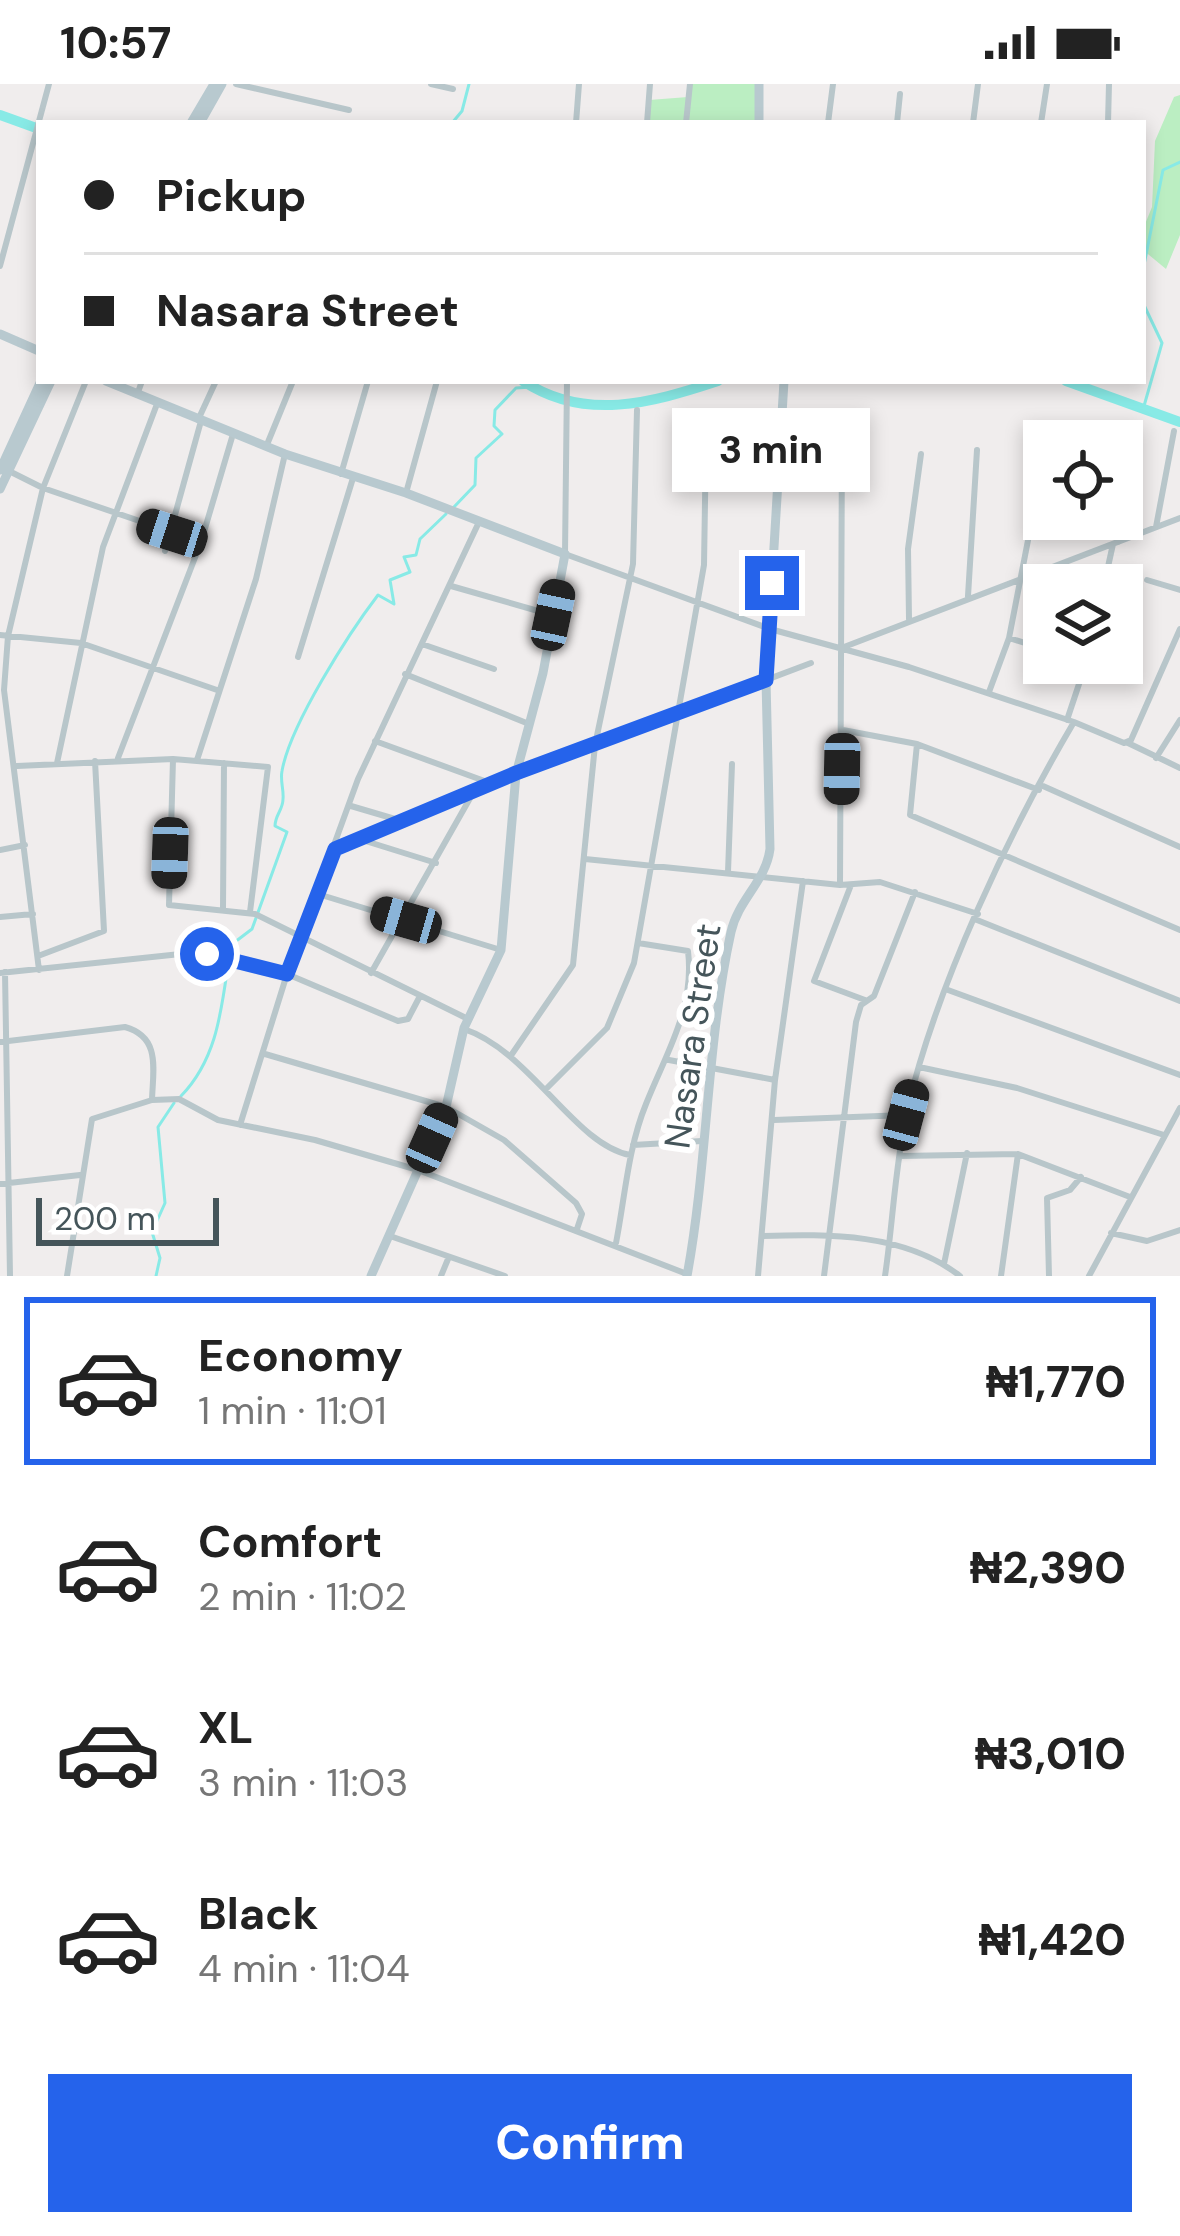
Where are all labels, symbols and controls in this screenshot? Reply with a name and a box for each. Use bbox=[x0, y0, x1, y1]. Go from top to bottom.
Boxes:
text: 10:57 bbox=[60, 13, 171, 72]
text: Pickup bbox=[156, 166, 306, 225]
text: Nasara Street bbox=[156, 281, 459, 340]
callout: 3 min bbox=[673, 409, 871, 493]
map controls bbox=[1023, 420, 1143, 684]
button: locate bbox=[1023, 420, 1143, 540]
text: 3 min bbox=[719, 424, 823, 475]
car bbox=[132, 505, 212, 561]
route end bbox=[745, 556, 799, 610]
button: layers bbox=[1023, 564, 1143, 684]
car bbox=[528, 576, 578, 654]
car bbox=[823, 733, 861, 805]
car bbox=[151, 816, 189, 890]
car bbox=[366, 893, 446, 947]
street label: Nasara Street bbox=[653, 921, 732, 1152]
route start bbox=[180, 927, 234, 981]
car bbox=[879, 1076, 933, 1154]
car bbox=[401, 1098, 463, 1178]
scale bar bbox=[36, 1192, 219, 1245]
text: 200 m bbox=[54, 1197, 156, 1240]
text: Economy bbox=[198, 1326, 403, 1385]
icon: car bbox=[54, 1327, 162, 1435]
text: ₦1,770 bbox=[986, 1352, 1126, 1411]
text: 1 min · 11:01 bbox=[198, 1385, 387, 1436]
text: Comfort bbox=[198, 1512, 382, 1571]
icon: car bbox=[54, 1513, 162, 1621]
text: ₦2,390 bbox=[970, 1538, 1126, 1597]
text: 2 min · 11:02 bbox=[198, 1571, 407, 1622]
text: XL bbox=[198, 1698, 253, 1757]
icon: car bbox=[54, 1699, 162, 1807]
text: ₦3,010 bbox=[975, 1724, 1126, 1783]
text: 3 min · 11:03 bbox=[198, 1757, 408, 1808]
text: Black bbox=[198, 1884, 318, 1943]
icon: car bbox=[54, 1885, 162, 1993]
text: ₦1,420 bbox=[978, 1910, 1126, 1969]
text: 4 min · 11:04 bbox=[198, 1943, 410, 1994]
button: Confirm bbox=[48, 2074, 1132, 2212]

